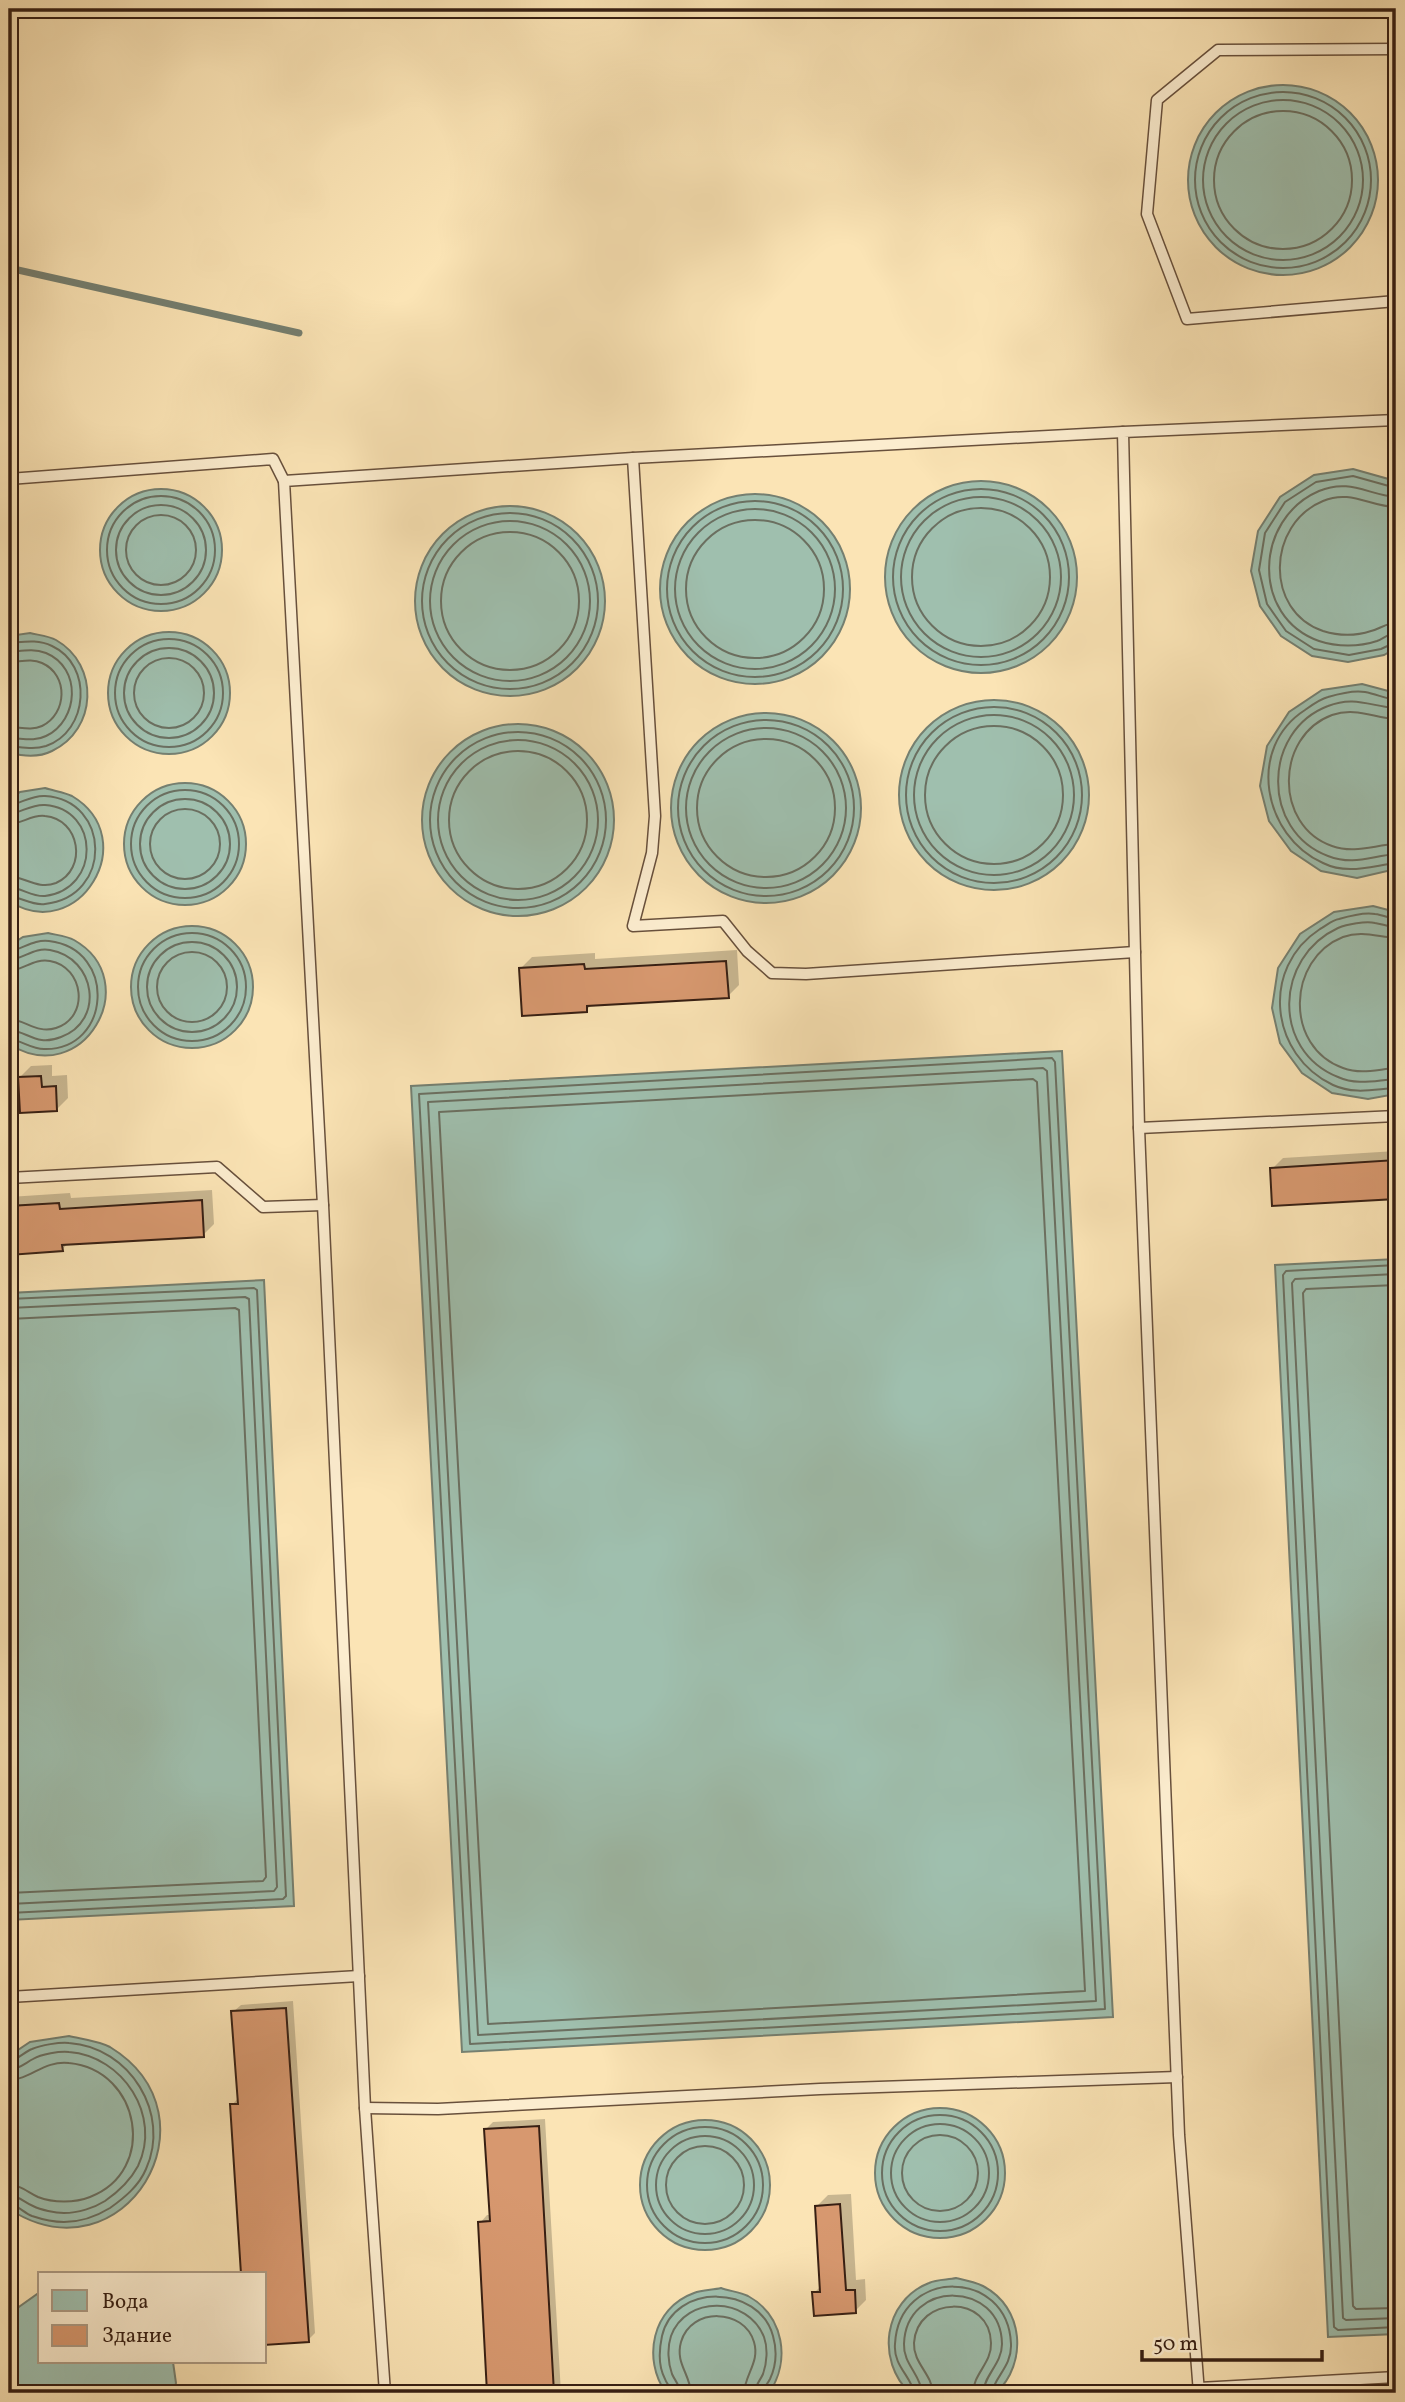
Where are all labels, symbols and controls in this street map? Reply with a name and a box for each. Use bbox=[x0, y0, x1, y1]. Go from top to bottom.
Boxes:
legend bbox=[38, 2272, 266, 2364]
text: Вода bbox=[102, 2288, 149, 2317]
scale bar bbox=[1142, 2318, 1323, 2362]
text: Здание bbox=[102, 2322, 172, 2351]
text: 50 m bbox=[1153, 2330, 1198, 2359]

